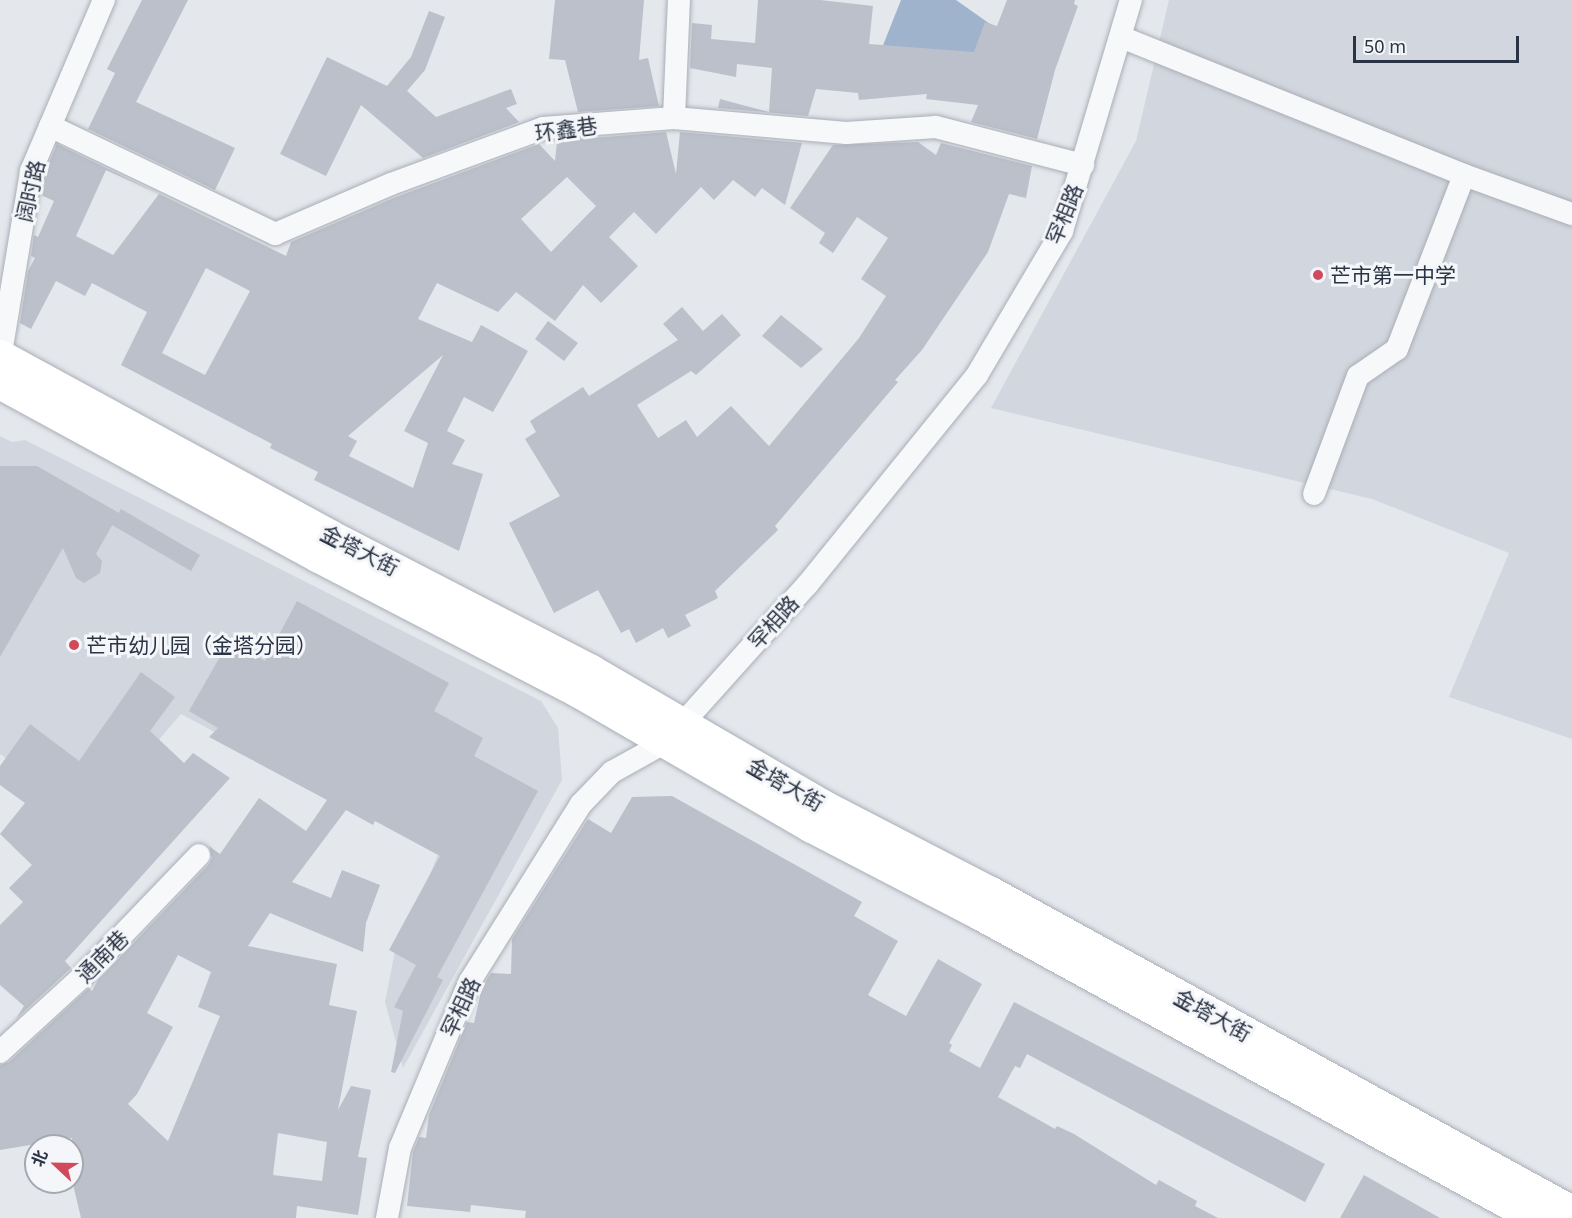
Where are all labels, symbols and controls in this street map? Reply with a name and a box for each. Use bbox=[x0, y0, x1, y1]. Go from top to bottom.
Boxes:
scale bar bbox=[1356, 24, 1522, 62]
text: 50 m bbox=[1364, 34, 1406, 58]
street label: 环鑫巷 bbox=[533, 112, 599, 146]
street label: 阔时路 bbox=[11, 157, 49, 225]
street label: 罕相路 bbox=[1041, 180, 1087, 248]
place label: 芒市第一中学 bbox=[1330, 262, 1456, 288]
marker: 芒市第一中学 bbox=[1311, 268, 1325, 282]
street label: 金塔大街 bbox=[317, 520, 403, 580]
street label: 罕相路 bbox=[743, 590, 803, 654]
place label: 芒市幼儿园（金塔分园） bbox=[86, 632, 317, 658]
marker: 芒市幼儿园（金塔分园） bbox=[67, 638, 81, 652]
street label: 金塔大街 bbox=[743, 752, 829, 816]
street label: 通南巷 bbox=[71, 925, 133, 987]
street label: 罕相路 bbox=[435, 973, 485, 1041]
street label: 金塔大街 bbox=[1170, 984, 1256, 1046]
north arrow bbox=[24, 1134, 84, 1194]
text: 北 bbox=[26, 1146, 52, 1170]

